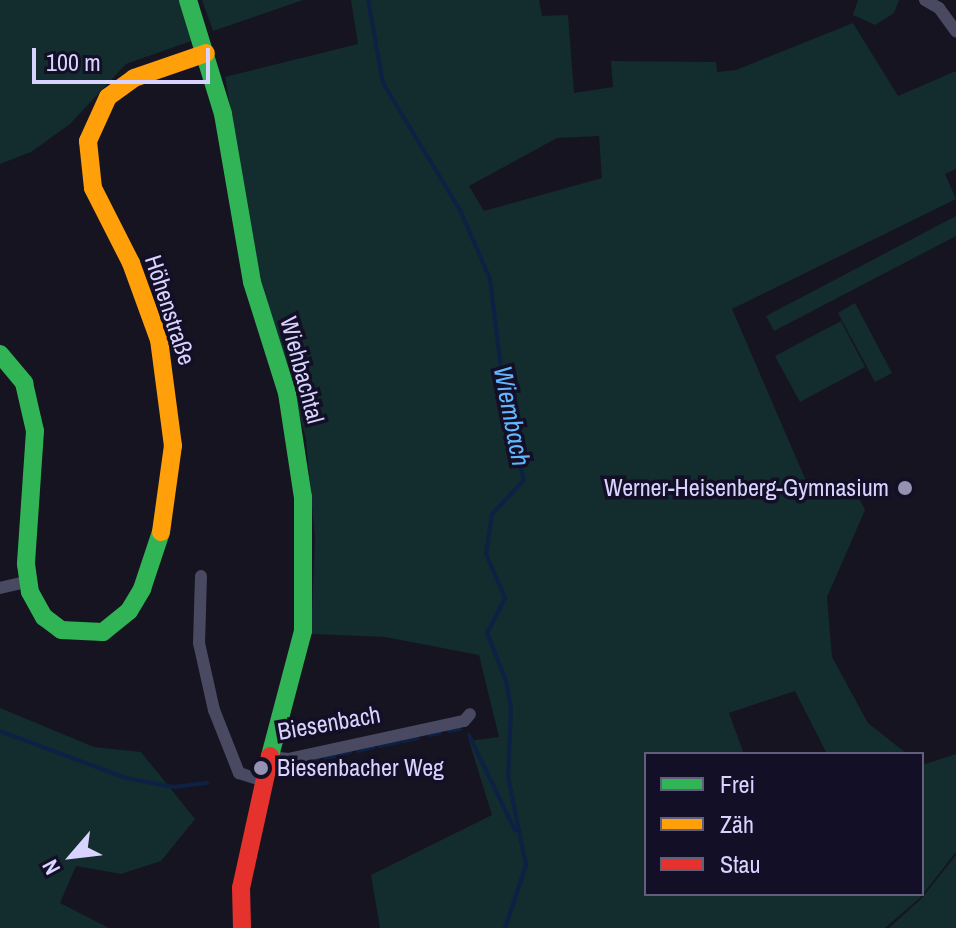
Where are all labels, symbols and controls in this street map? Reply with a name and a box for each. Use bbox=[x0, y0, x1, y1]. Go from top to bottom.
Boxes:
scale bar bbox=[36, 32, 214, 82]
text: 100 m bbox=[46, 46, 101, 78]
street label: Höhenstraße bbox=[139, 251, 201, 369]
street label: Wiehbachtal bbox=[274, 313, 330, 427]
water label: Wiembach bbox=[487, 363, 537, 469]
place label: Werner-Heisenberg-Gymnasium bbox=[604, 474, 889, 502]
marker: Werner-Heisenberg-Gymnasium bbox=[896, 479, 914, 497]
street label: Biesenbach bbox=[275, 700, 383, 746]
legend bbox=[644, 752, 924, 896]
place label: Biesenbacher Weg bbox=[277, 754, 444, 782]
marker: Biesenbacher Weg bbox=[252, 759, 270, 777]
text: Frei bbox=[720, 768, 755, 800]
text: Zäh bbox=[720, 808, 754, 840]
north arrow bbox=[32, 816, 112, 896]
text: Stau bbox=[720, 848, 761, 880]
text: N bbox=[35, 854, 67, 880]

